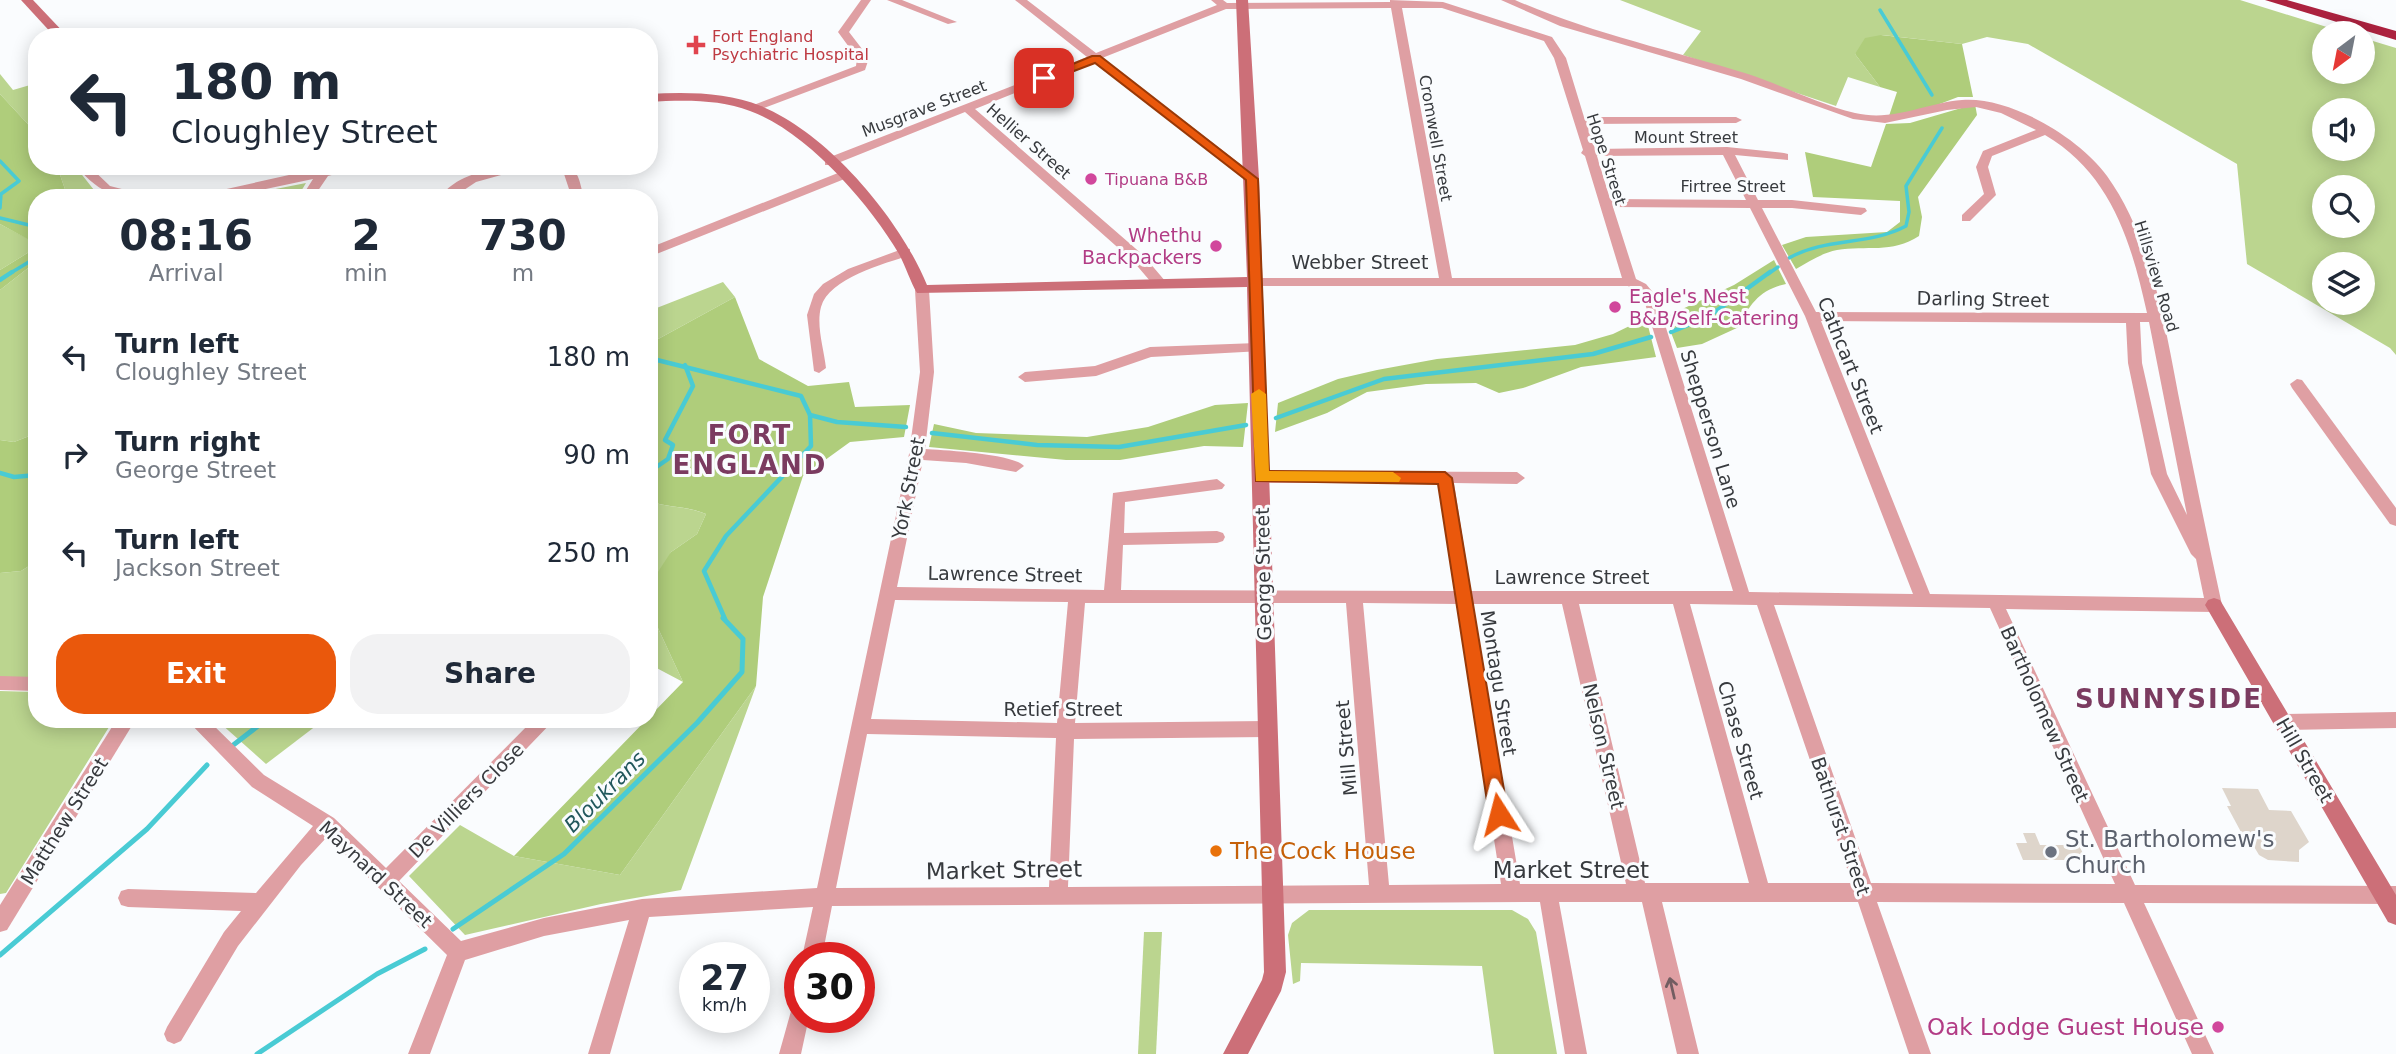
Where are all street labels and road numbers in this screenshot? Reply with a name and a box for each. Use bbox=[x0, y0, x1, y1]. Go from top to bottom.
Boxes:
street label: Cromwell Street bbox=[1415, 73, 1456, 203]
street label: Musgrave Street bbox=[859, 76, 989, 141]
street label: Hellier Street bbox=[983, 100, 1075, 183]
street label: Hope Street bbox=[1583, 111, 1630, 208]
street label: Mount Street bbox=[1634, 128, 1738, 147]
street label: Firtree Street bbox=[1681, 177, 1785, 196]
street label: Hillsview Road bbox=[2131, 218, 2183, 334]
street label: Webber Street bbox=[1292, 251, 1428, 273]
street label: Darling Street bbox=[1917, 287, 2049, 311]
street label: Cathcart Street bbox=[1814, 293, 1888, 437]
street label: Shepperson Lane bbox=[1676, 347, 1746, 511]
street label: York Street bbox=[887, 435, 929, 542]
street label: George Street bbox=[1251, 507, 1275, 641]
street label: Lawrence Street bbox=[927, 562, 1083, 586]
street label: Lawrence Street bbox=[1495, 566, 1649, 588]
street label: Montagu Street bbox=[1477, 609, 1521, 757]
street label: Bartholomew Street bbox=[1996, 623, 2094, 805]
street label: Chase Street bbox=[1714, 678, 1768, 802]
street label: Nelson Street bbox=[1579, 681, 1629, 811]
street label: Retief Street bbox=[1004, 698, 1122, 720]
street label: Mill Street bbox=[1331, 699, 1361, 797]
street label: Hill Street bbox=[2272, 714, 2338, 806]
street label: De Villiers Close bbox=[404, 738, 528, 862]
street label: Matthew Street bbox=[16, 753, 112, 889]
street label: Bathurst Street bbox=[1807, 754, 1875, 898]
street label: Maynard Street bbox=[315, 816, 437, 932]
street label: Market Street bbox=[926, 856, 1082, 884]
street label: Market Street bbox=[1493, 857, 1649, 883]

